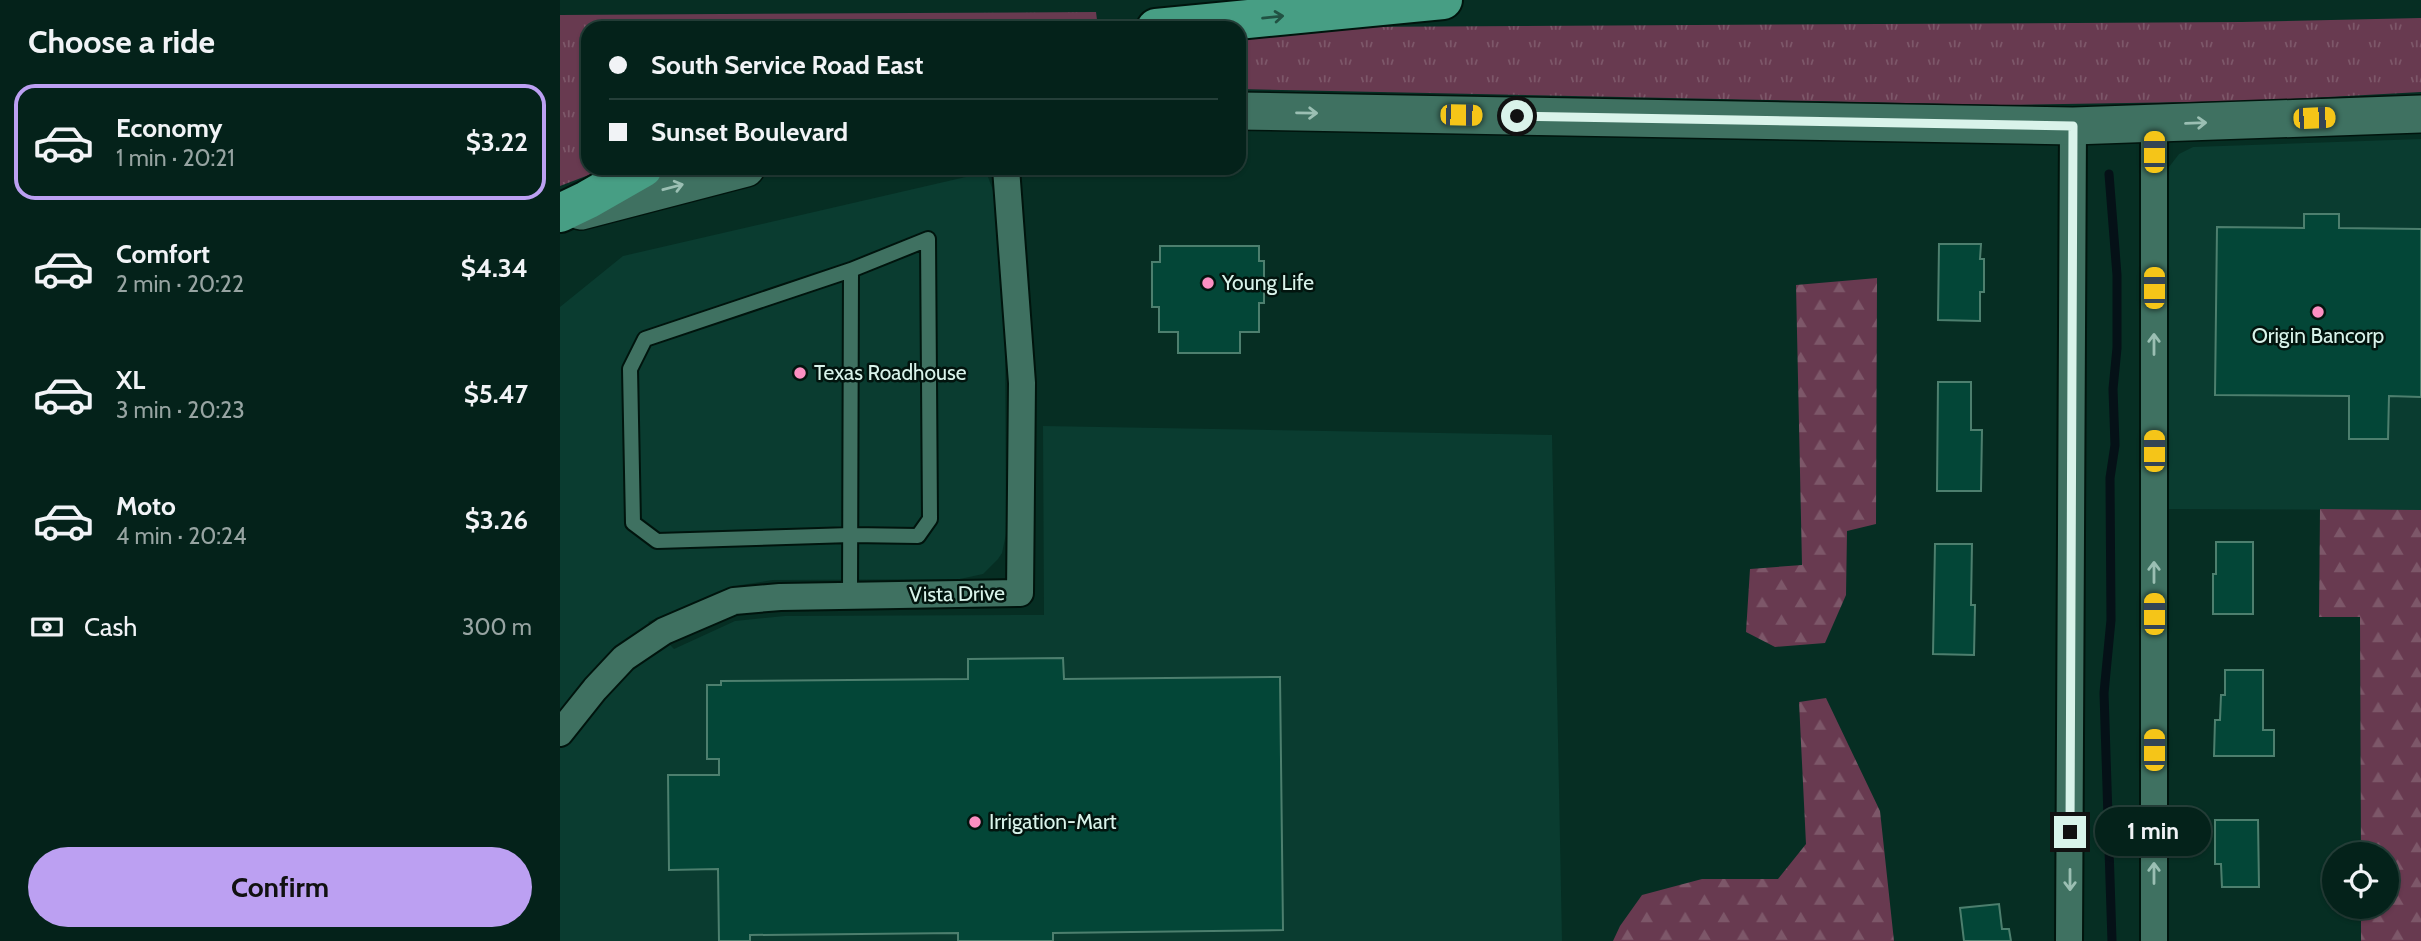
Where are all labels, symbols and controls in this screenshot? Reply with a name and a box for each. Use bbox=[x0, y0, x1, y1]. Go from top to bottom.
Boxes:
one-way arrow bbox=[1261, 10, 1284, 23]
text: Choose a ride bbox=[28, 22, 215, 61]
text: South Service Road East bbox=[651, 49, 923, 81]
route start bbox=[1501, 100, 1533, 132]
car bbox=[1440, 104, 1483, 126]
one-way arrow bbox=[1295, 106, 1318, 119]
car bbox=[2293, 107, 2336, 129]
icon: car bbox=[32, 111, 95, 174]
text: Economy bbox=[116, 112, 222, 144]
text: Sunset Boulevard bbox=[651, 116, 848, 148]
one-way arrow bbox=[2184, 116, 2207, 129]
text: $3.22 bbox=[466, 126, 528, 158]
car bbox=[2144, 131, 2165, 173]
text: 1 min · 20:21 bbox=[116, 144, 235, 172]
one-way arrow bbox=[662, 180, 684, 193]
icon: car bbox=[32, 237, 95, 300]
text: Comfort bbox=[116, 238, 210, 270]
text: $4.34 bbox=[461, 252, 528, 284]
car bbox=[2144, 267, 2165, 309]
text: 2 min · 20:22 bbox=[116, 270, 244, 298]
place label: Young Life bbox=[1221, 270, 1314, 295]
marker: Young Life bbox=[1200, 275, 1216, 291]
marker: Origin Bancorp bbox=[2310, 304, 2326, 320]
place label: Origin Bancorp bbox=[2252, 323, 2384, 348]
one-way arrow bbox=[2147, 333, 2161, 356]
place label: Texas Roadhouse bbox=[814, 360, 967, 385]
icon: car bbox=[32, 363, 95, 426]
text: XL bbox=[116, 364, 145, 396]
marker: Texas Roadhouse bbox=[792, 365, 808, 381]
text: $5.47 bbox=[464, 378, 528, 410]
text: 3 min · 20:23 bbox=[116, 396, 245, 424]
car bbox=[2144, 430, 2165, 472]
icon: car bbox=[32, 489, 95, 552]
text: Moto bbox=[116, 490, 176, 522]
text: $3.26 bbox=[465, 504, 528, 536]
text: 4 min · 20:24 bbox=[116, 522, 246, 550]
one-way arrow bbox=[2147, 561, 2161, 584]
street label: Vista Drive bbox=[909, 580, 1005, 607]
car bbox=[2144, 593, 2165, 635]
icon: cash bbox=[28, 608, 66, 646]
text: Cash bbox=[84, 611, 137, 643]
text: 300 m bbox=[462, 613, 532, 641]
car bbox=[2144, 729, 2165, 771]
callout: 1 min bbox=[2094, 808, 2210, 856]
place label: Irrigation-Mart bbox=[989, 809, 1117, 834]
marker: Irrigation-Mart bbox=[967, 814, 983, 830]
route end bbox=[2054, 816, 2086, 848]
text: 1 min bbox=[2127, 817, 2179, 845]
map controls bbox=[2322, 842, 2399, 919]
button: locate bbox=[2322, 842, 2399, 919]
button: Confirm bbox=[28, 847, 532, 927]
one-way arrow bbox=[2147, 862, 2161, 885]
one-way arrow bbox=[2063, 868, 2077, 891]

